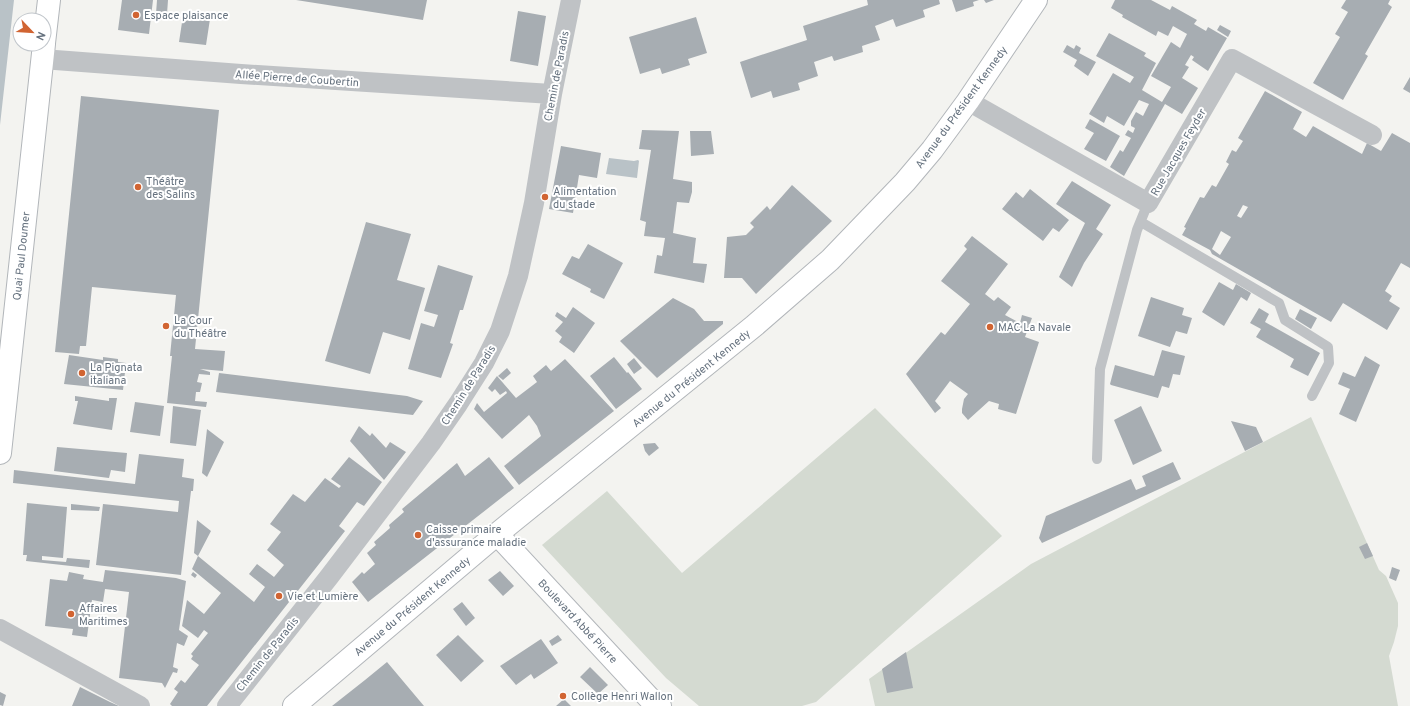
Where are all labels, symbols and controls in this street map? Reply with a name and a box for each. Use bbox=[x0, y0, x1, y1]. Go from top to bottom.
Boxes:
place label: Espace plaisance bbox=[144, 9, 229, 23]
marker: Espace plaisance bbox=[131, 10, 141, 20]
north arrow bbox=[12, 12, 52, 52]
text: N bbox=[32, 29, 48, 42]
street label: Chemin de Paradis bbox=[541, 30, 573, 123]
street label: Avenue du Président Kennedy bbox=[913, 43, 1011, 172]
street label: Allée Pierre de Coubertin bbox=[235, 68, 359, 90]
street label: Rue Jacques Feyder bbox=[1148, 106, 1210, 199]
place label: Théâtre des Salins bbox=[146, 175, 195, 202]
marker: Théâtre des Salins bbox=[133, 182, 143, 192]
place label: Alimentation du stade bbox=[553, 185, 616, 212]
marker: Alimentation du stade bbox=[540, 192, 550, 202]
street label: Quai Paul Doumer bbox=[10, 210, 34, 301]
place label: La Cour du Théâtre bbox=[174, 314, 227, 341]
marker: La Cour du Théâtre bbox=[161, 321, 171, 331]
place label: MAC La Navale bbox=[998, 321, 1071, 335]
marker: MAC La Navale bbox=[985, 322, 995, 332]
street label: Avenue du Président Kennedy bbox=[630, 327, 754, 431]
street label: Chemin de Paradis bbox=[439, 343, 499, 428]
place label: La Pignata italiana bbox=[90, 361, 142, 388]
marker: La Pignata italiana bbox=[77, 368, 87, 378]
place label: Caisse primaire d'assurance maladie bbox=[426, 523, 526, 550]
marker: Caisse primaire d'assurance maladie bbox=[413, 530, 423, 540]
street label: Avenue du Président Kennedy bbox=[351, 554, 474, 660]
street label: Boulevard Abbé Pierre bbox=[535, 577, 620, 667]
place label: Vie et Lumière bbox=[287, 590, 358, 604]
marker: Vie et Lumière bbox=[274, 591, 284, 601]
place label: Affaires Maritimes bbox=[79, 602, 128, 629]
marker: Affaires Maritimes bbox=[66, 609, 76, 619]
street label: Chemin de Paradis bbox=[233, 615, 302, 695]
place label: Collège Henri Wallon bbox=[571, 690, 673, 704]
marker: Collège Henri Wallon bbox=[558, 691, 568, 701]

